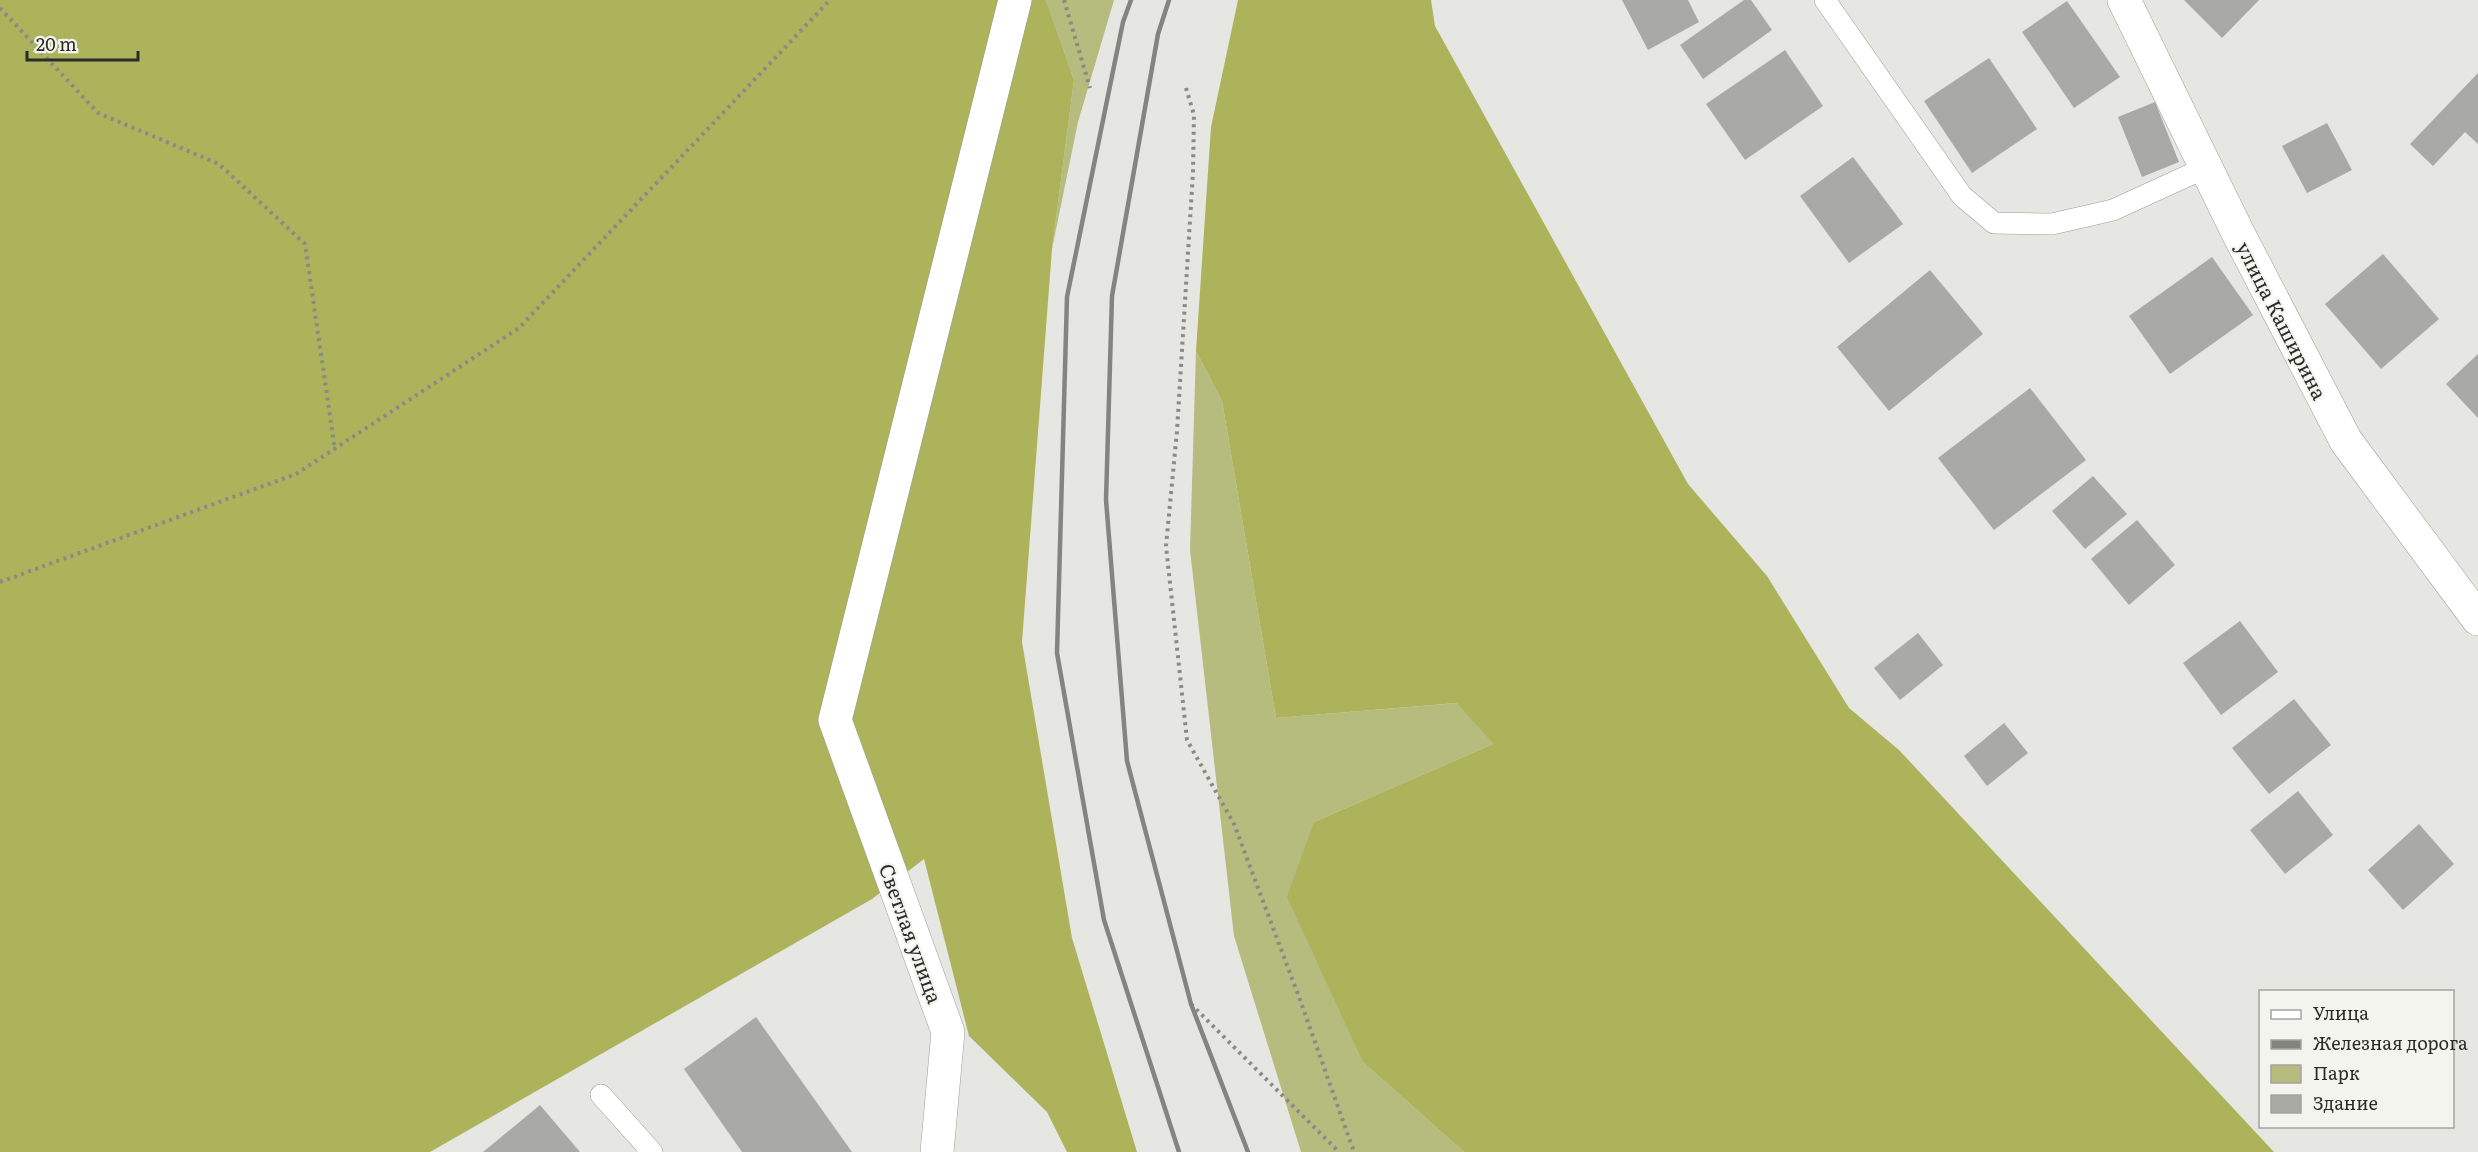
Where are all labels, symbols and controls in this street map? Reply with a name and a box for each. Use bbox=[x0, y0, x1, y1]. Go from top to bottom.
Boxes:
scale bar bbox=[27, 24, 138, 62]
text: 20 m bbox=[36, 30, 77, 57]
street label: улица Каширина bbox=[2230, 236, 2336, 405]
street label: Светлая улица bbox=[873, 859, 951, 1007]
legend bbox=[2259, 990, 2454, 1128]
text: Улица bbox=[2313, 999, 2369, 1026]
text: Железная дорога bbox=[2313, 1029, 2468, 1056]
text: Парк bbox=[2313, 1059, 2360, 1086]
text: Здание bbox=[2313, 1089, 2378, 1116]

